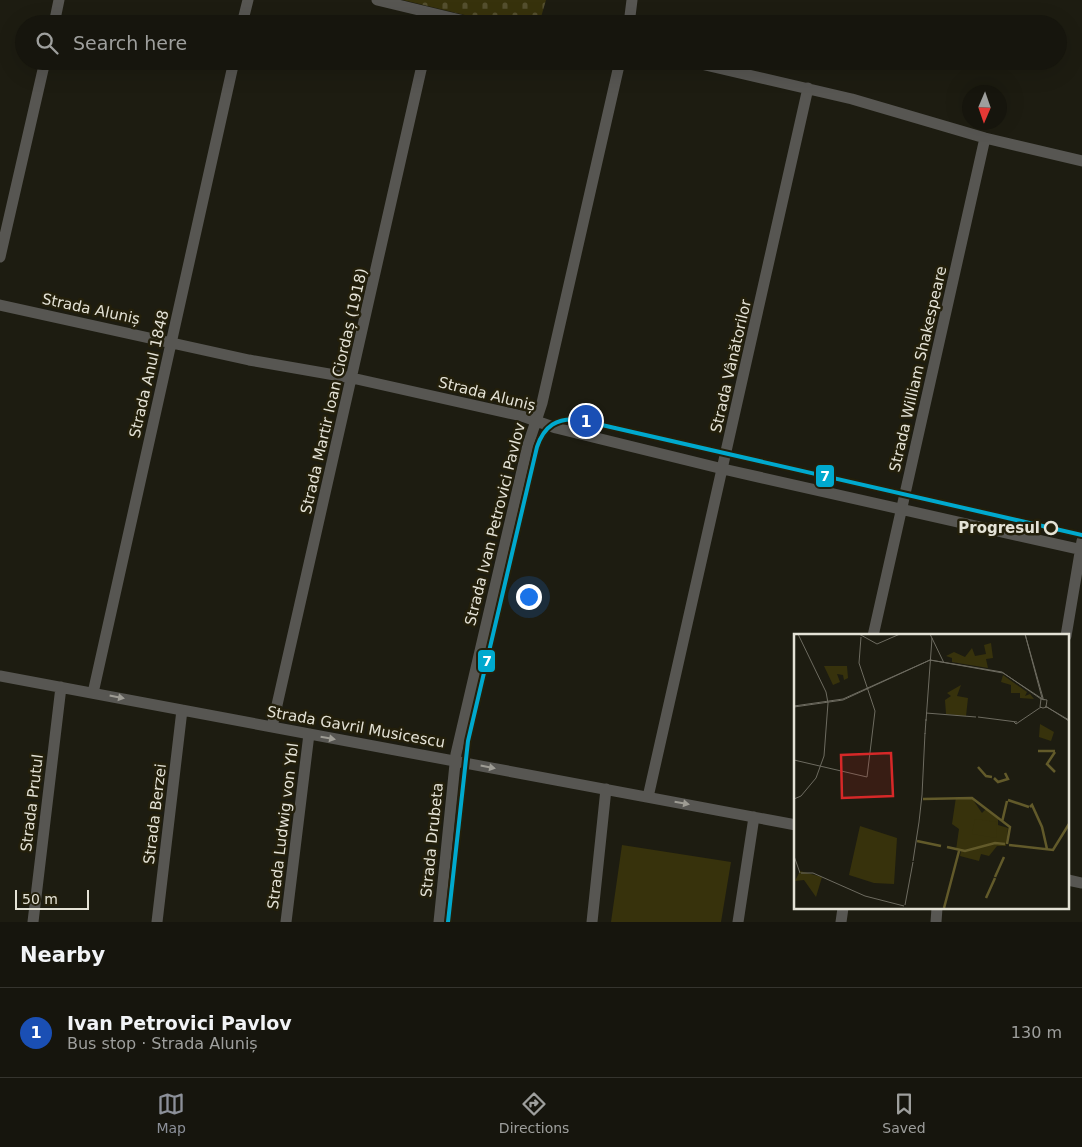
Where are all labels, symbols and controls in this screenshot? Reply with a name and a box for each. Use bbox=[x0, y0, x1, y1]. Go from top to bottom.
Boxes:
search box bbox=[15, 15, 1067, 70]
icon: search bbox=[33, 29, 61, 57]
text: Search here bbox=[73, 32, 187, 54]
north arrow bbox=[962, 85, 1007, 130]
street label: Strada William Shakespeare bbox=[886, 264, 950, 474]
street label: Strada Martir Ioan Ciordaș (1918) bbox=[297, 266, 371, 516]
street label: Strada Aluniș bbox=[40, 290, 142, 328]
street label: Strada Vânătorilor bbox=[707, 297, 755, 434]
street label: Strada Anul 1848 bbox=[126, 308, 172, 440]
street label: Strada Aluniș bbox=[436, 373, 538, 415]
pin: 1 bbox=[570, 402, 602, 440]
street label: Strada Ivan Petrovici Pavlov bbox=[461, 421, 529, 627]
line badge: 7 bbox=[815, 464, 835, 488]
text: 7 bbox=[820, 468, 830, 484]
place label: Progresul bbox=[958, 519, 1040, 537]
marker: Progresul bbox=[1044, 521, 1058, 535]
your location bbox=[516, 584, 542, 610]
inset map bbox=[794, 634, 1070, 910]
line badge: 7 bbox=[477, 649, 496, 673]
text: 7 bbox=[482, 653, 492, 669]
one-way arrow bbox=[109, 694, 125, 702]
street label: Strada Gavril Musicescu bbox=[265, 702, 447, 752]
one-way arrow bbox=[320, 734, 336, 742]
street label: Strada Ludwig von Ybl bbox=[264, 742, 302, 910]
street label: Strada Prutul bbox=[17, 753, 47, 853]
street label: Strada Berzei bbox=[140, 763, 170, 865]
one-way arrow bbox=[480, 763, 496, 771]
street label: Strada Drubeta bbox=[417, 782, 447, 898]
one-way arrow bbox=[674, 800, 690, 808]
scale bar bbox=[15, 887, 89, 910]
text: 50 m bbox=[22, 891, 58, 907]
text: Nearby bbox=[20, 943, 105, 967]
text: Ivan Petrovici Pavlov bbox=[67, 1012, 292, 1034]
text: 1 bbox=[30, 1023, 42, 1042]
text: 130 m bbox=[1011, 1023, 1062, 1042]
text: Bus stop · Strada Aluniș bbox=[67, 1034, 258, 1053]
tab: Map bbox=[156, 1090, 186, 1136]
tab: Directions bbox=[499, 1090, 569, 1136]
tab: Saved bbox=[882, 1090, 926, 1136]

